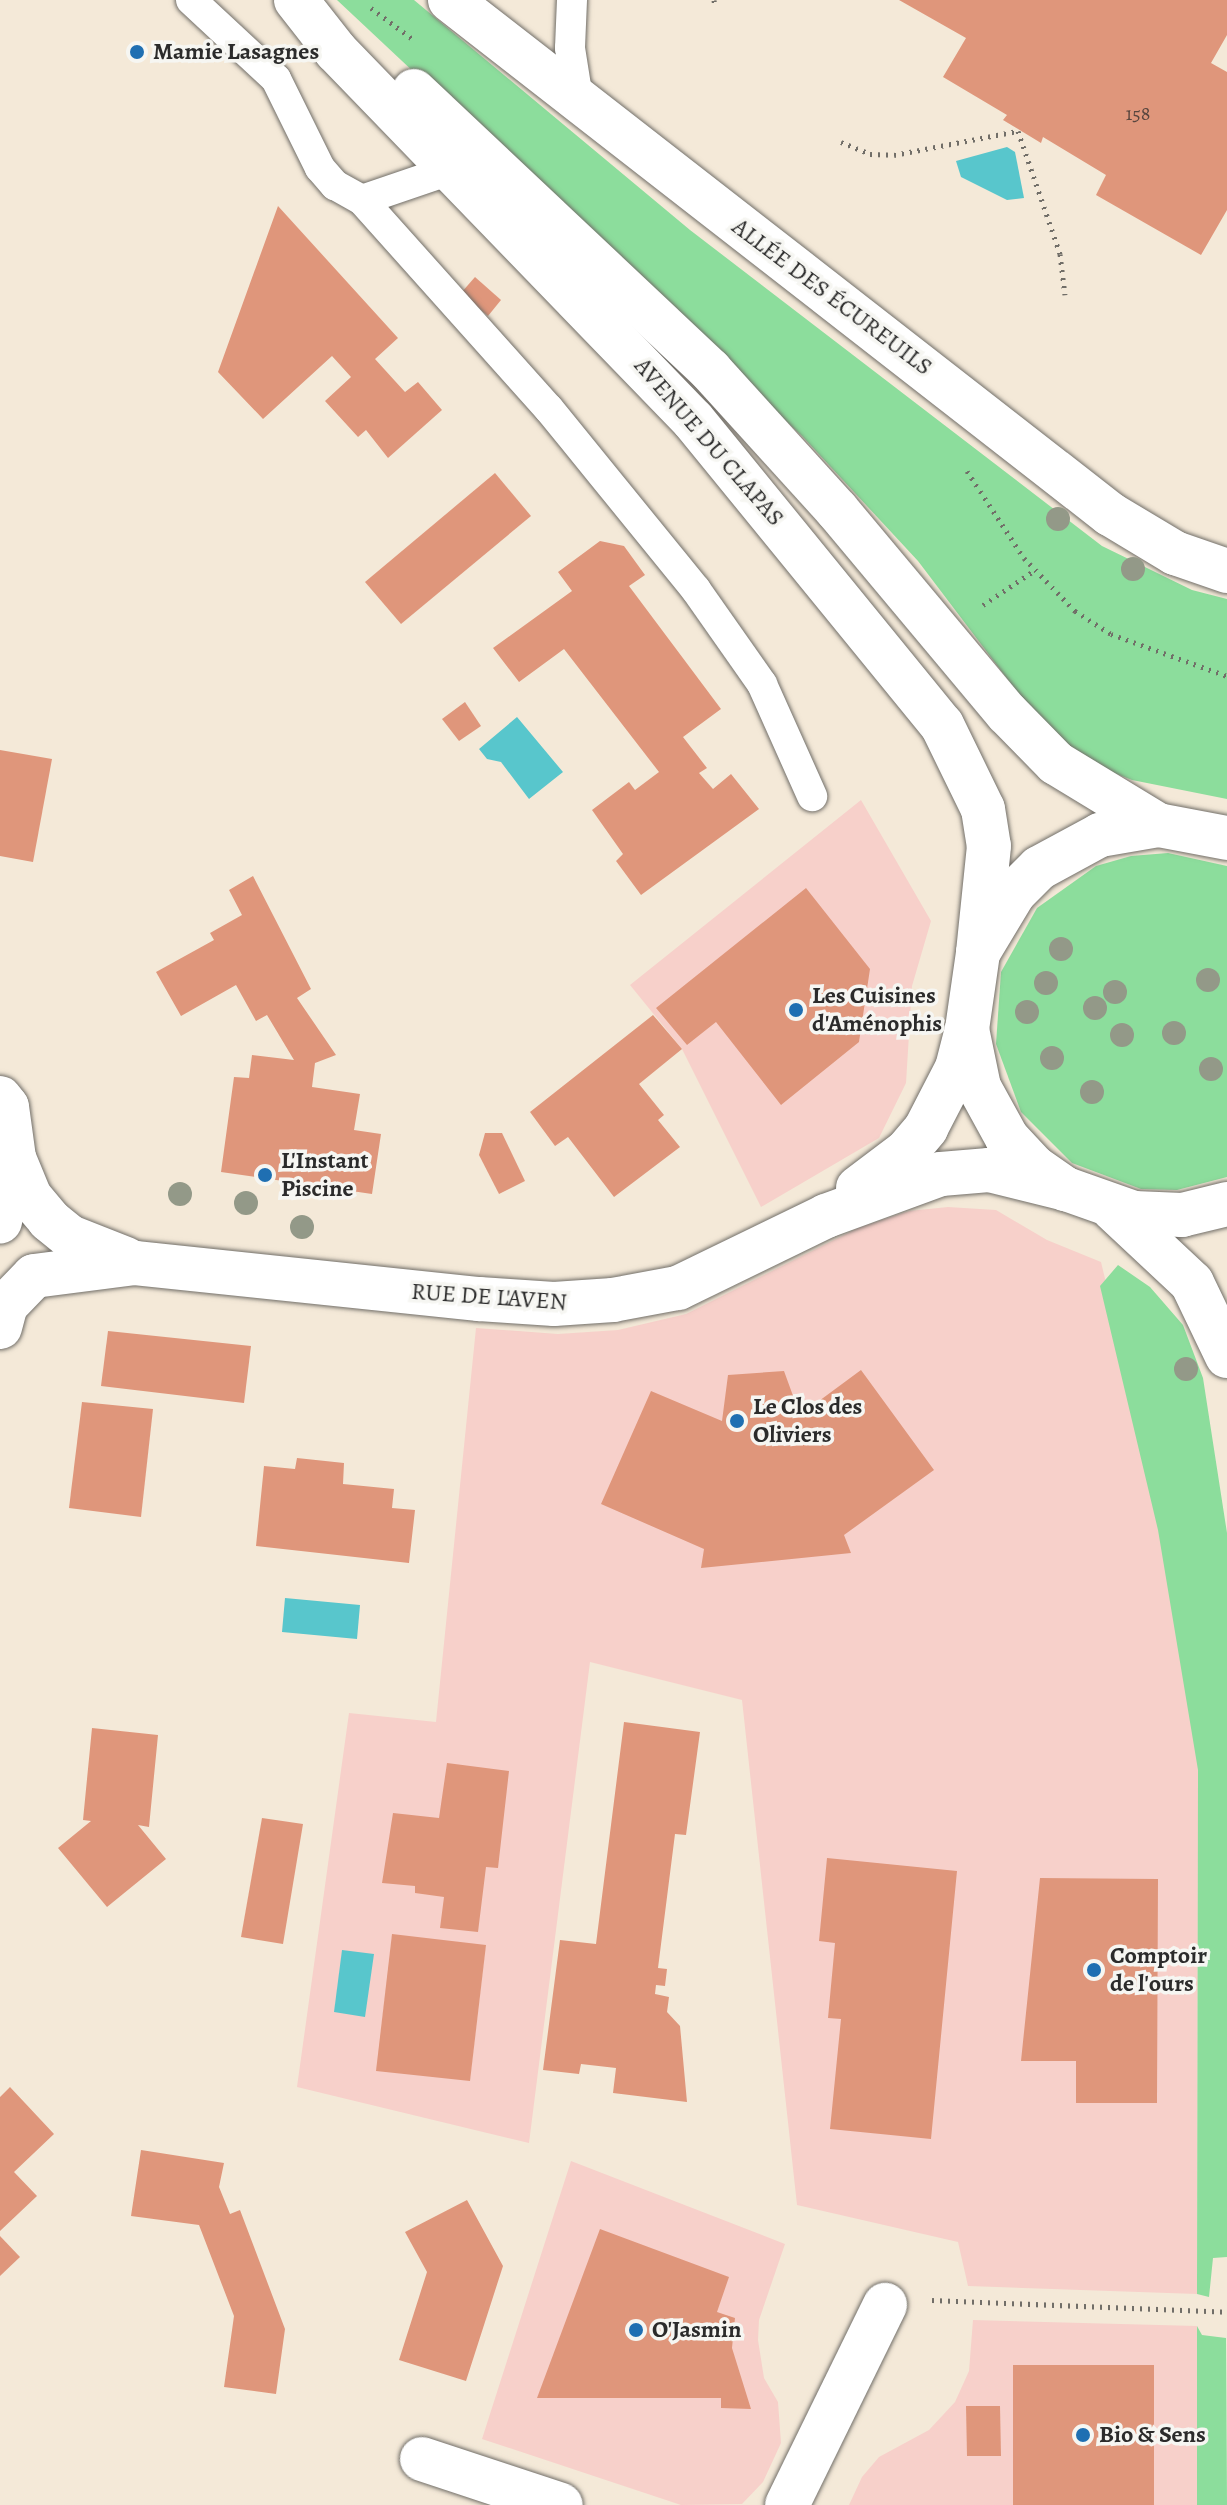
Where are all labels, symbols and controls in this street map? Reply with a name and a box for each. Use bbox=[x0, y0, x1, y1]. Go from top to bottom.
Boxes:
place label: Mamie Lasagnes bbox=[153, 38, 319, 66]
marker: Mamie Lasagnes bbox=[128, 43, 146, 61]
house number: 158 bbox=[1125, 101, 1151, 125]
street label: ALLÉE DES ÉCUREUILS bbox=[726, 212, 938, 382]
street label: AVENUE DU CLAPAS bbox=[628, 352, 790, 532]
place label: Les Cuisines d'Aménophis bbox=[812, 982, 942, 1038]
marker: Les Cuisines d'Aménophis bbox=[787, 1001, 805, 1019]
place label: L'Instant Piscine bbox=[281, 1147, 368, 1203]
marker: L'Instant Piscine bbox=[256, 1166, 274, 1184]
street label: RUE DE L'AVEN bbox=[410, 1277, 568, 1317]
place label: Le Clos des Oliviers bbox=[753, 1393, 862, 1449]
marker: Le Clos des Oliviers bbox=[728, 1412, 746, 1430]
place label: Comptoir de l'ours bbox=[1110, 1942, 1207, 1998]
marker: Comptoir de l'ours bbox=[1085, 1961, 1103, 1979]
place label: O'Jasmin bbox=[652, 2316, 741, 2344]
marker: O'Jasmin bbox=[627, 2321, 645, 2339]
place label: Bio & Sens bbox=[1099, 2421, 1206, 2449]
marker: Bio & Sens bbox=[1074, 2426, 1092, 2444]

